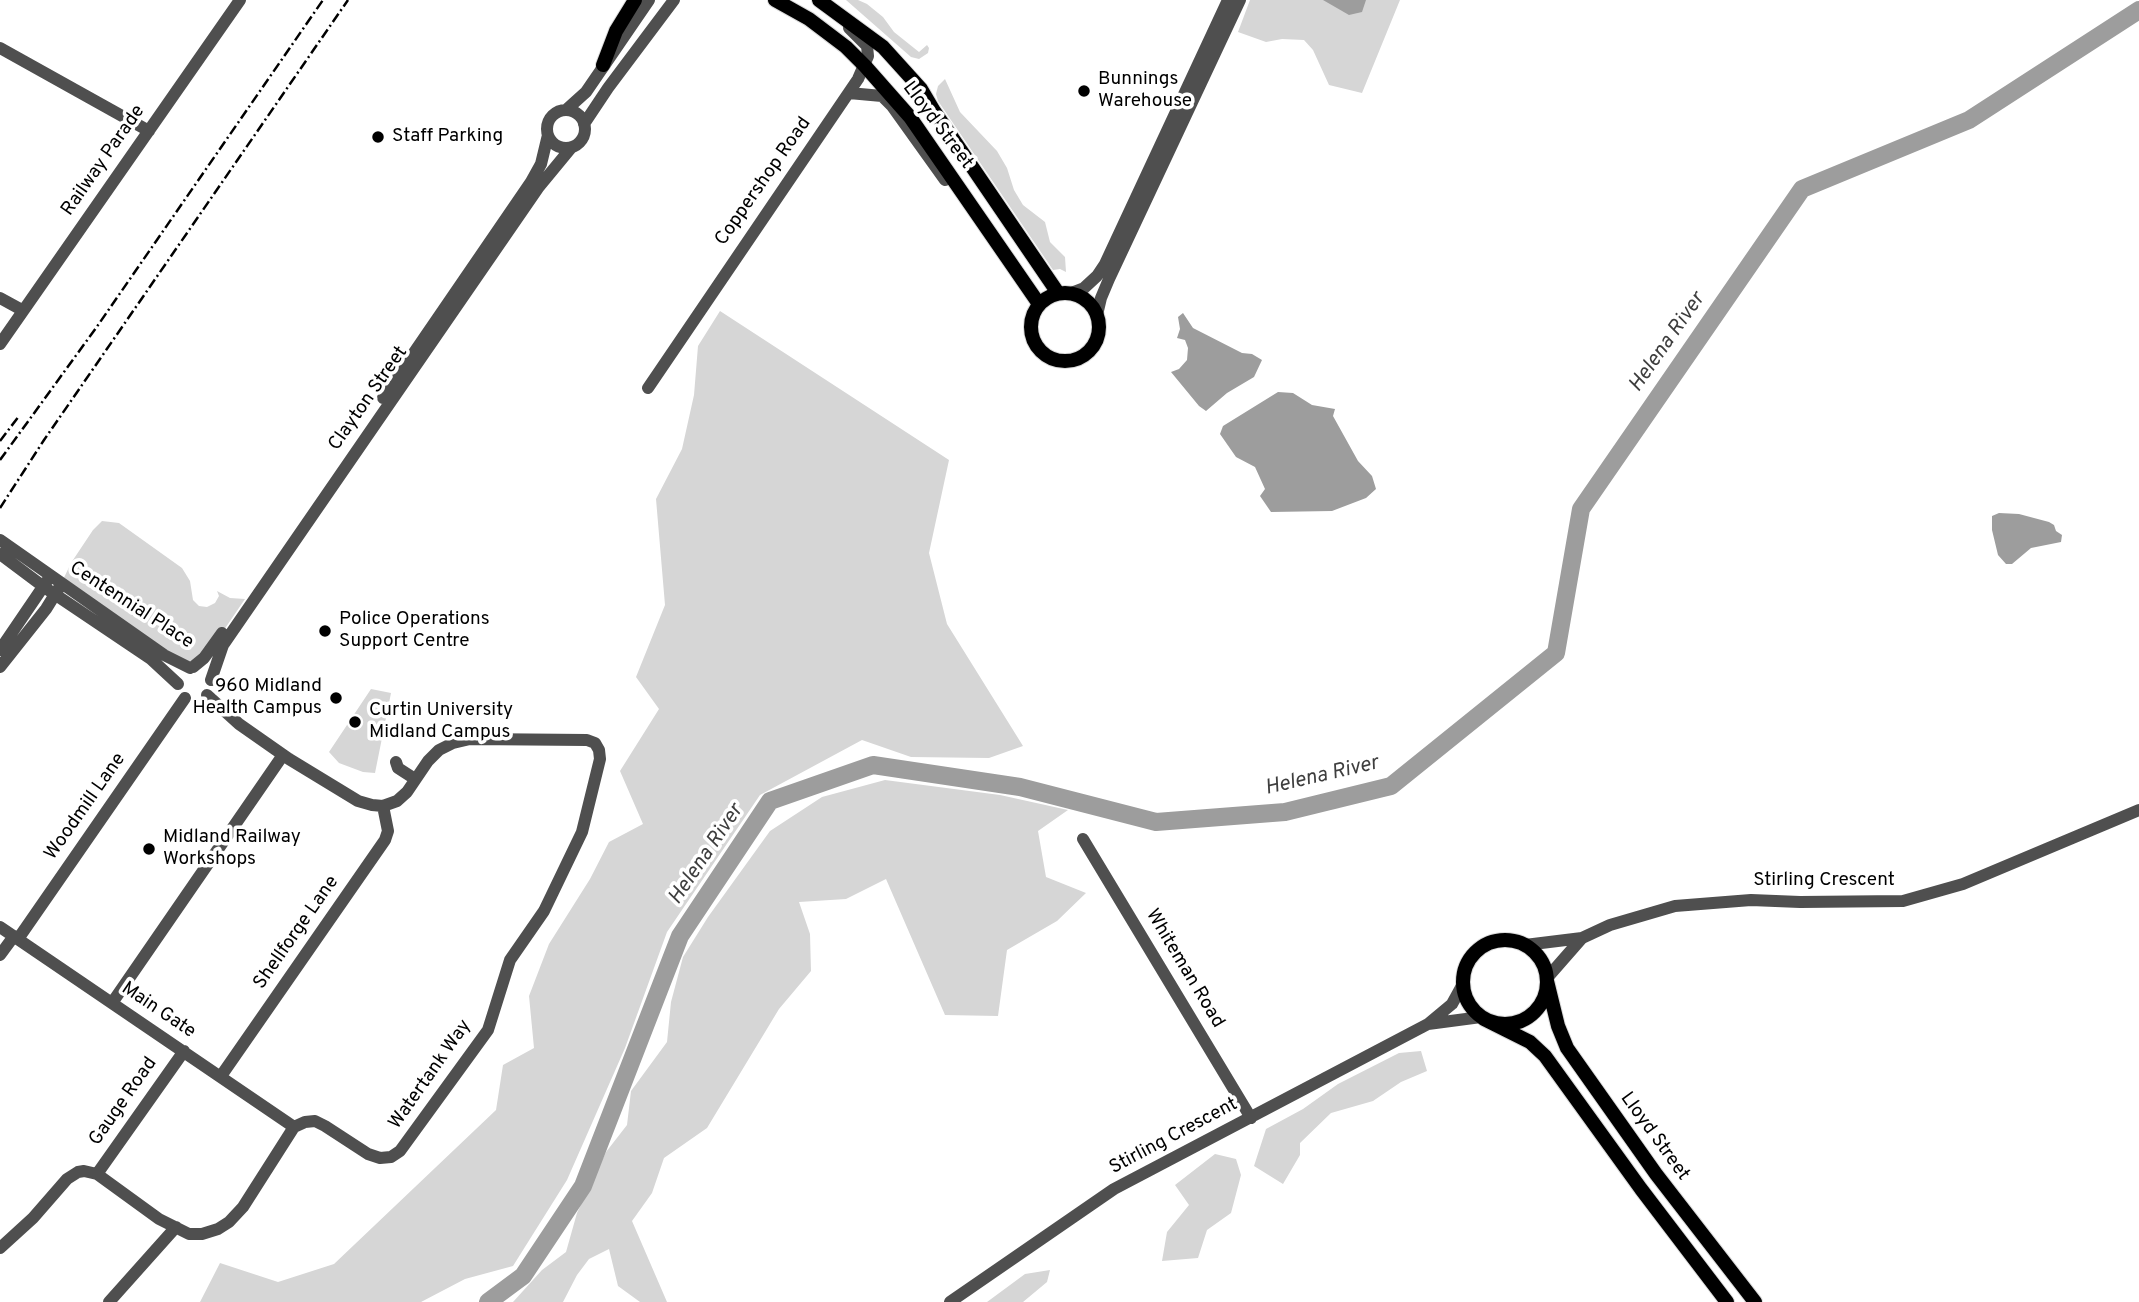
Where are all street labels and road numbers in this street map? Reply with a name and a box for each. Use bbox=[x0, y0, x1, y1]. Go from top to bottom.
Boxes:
street label: Lloyd Street bbox=[897, 78, 977, 174]
street label: Railway Parade bbox=[57, 101, 151, 221]
street label: Coppershop Road bbox=[711, 113, 817, 251]
street label: Clayton Street bbox=[325, 342, 413, 456]
street label: Centennial Place bbox=[65, 557, 197, 655]
street label: Woodmill Lane bbox=[41, 749, 131, 865]
street label: Stirling Crescent bbox=[1753, 870, 1895, 892]
street label: Shellforge Lane bbox=[249, 872, 345, 994]
street label: Whiteman Road bbox=[1140, 905, 1228, 1033]
street label: Main Gate bbox=[117, 978, 199, 1044]
street label: Watertank Way bbox=[385, 1016, 477, 1134]
street label: Gauge Road bbox=[85, 1053, 163, 1151]
street label: Lloyd Street bbox=[1614, 1088, 1694, 1186]
street label: Stirling Crescent bbox=[1106, 1094, 1242, 1180]

